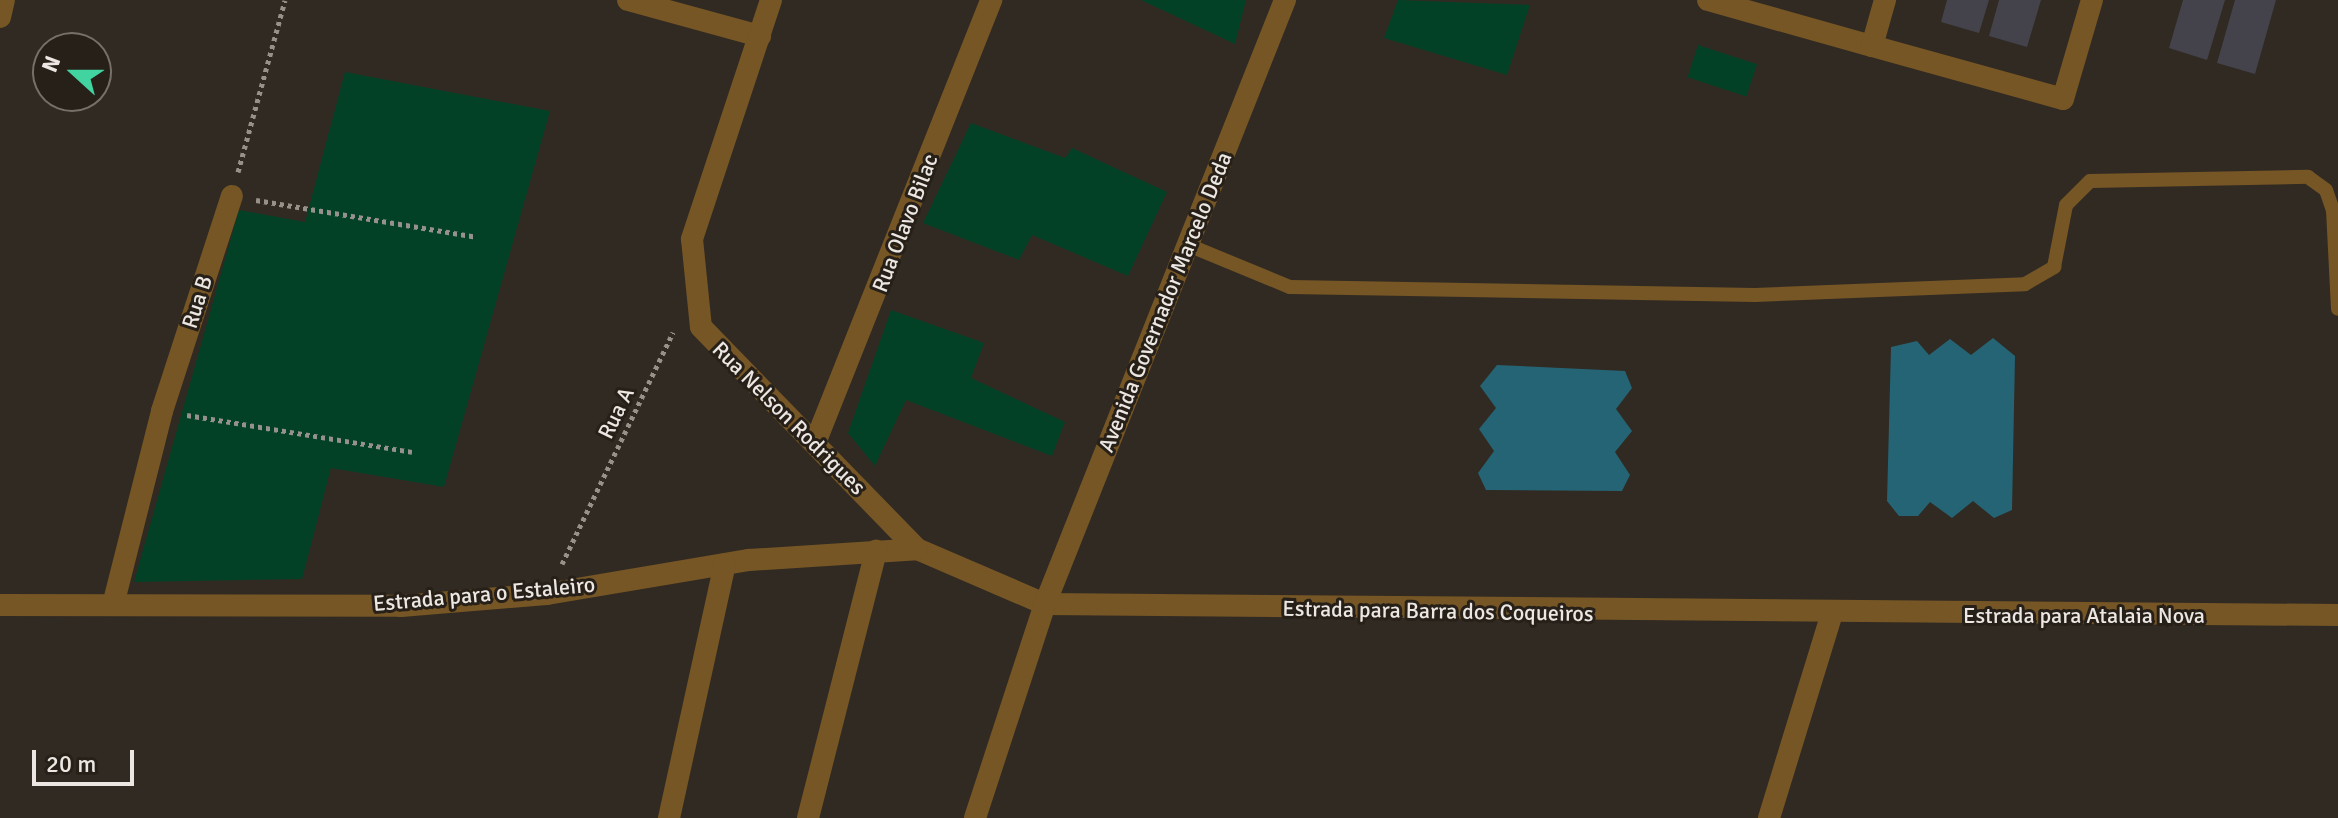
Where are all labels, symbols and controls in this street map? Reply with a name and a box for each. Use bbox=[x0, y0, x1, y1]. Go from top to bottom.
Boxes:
north arrow bbox=[32, 32, 112, 112]
text: N bbox=[36, 52, 66, 76]
street label: Avenida Governador Marcelo Deda bbox=[1093, 148, 1237, 456]
street label: Rua Olavo Bilac bbox=[867, 150, 943, 296]
street label: Rua B bbox=[176, 272, 218, 332]
street label: Rua Nelson Rodrigues bbox=[707, 336, 871, 500]
street label: Rua A bbox=[592, 383, 640, 443]
street label: Estrada para o Estaleiro bbox=[372, 571, 596, 617]
street label: Estrada para Barra dos Coqueiros bbox=[1282, 595, 1594, 627]
street label: Estrada para Atalaia Nova bbox=[1963, 603, 2205, 629]
scale bar bbox=[36, 734, 138, 784]
text: 20 m bbox=[46, 749, 96, 779]

